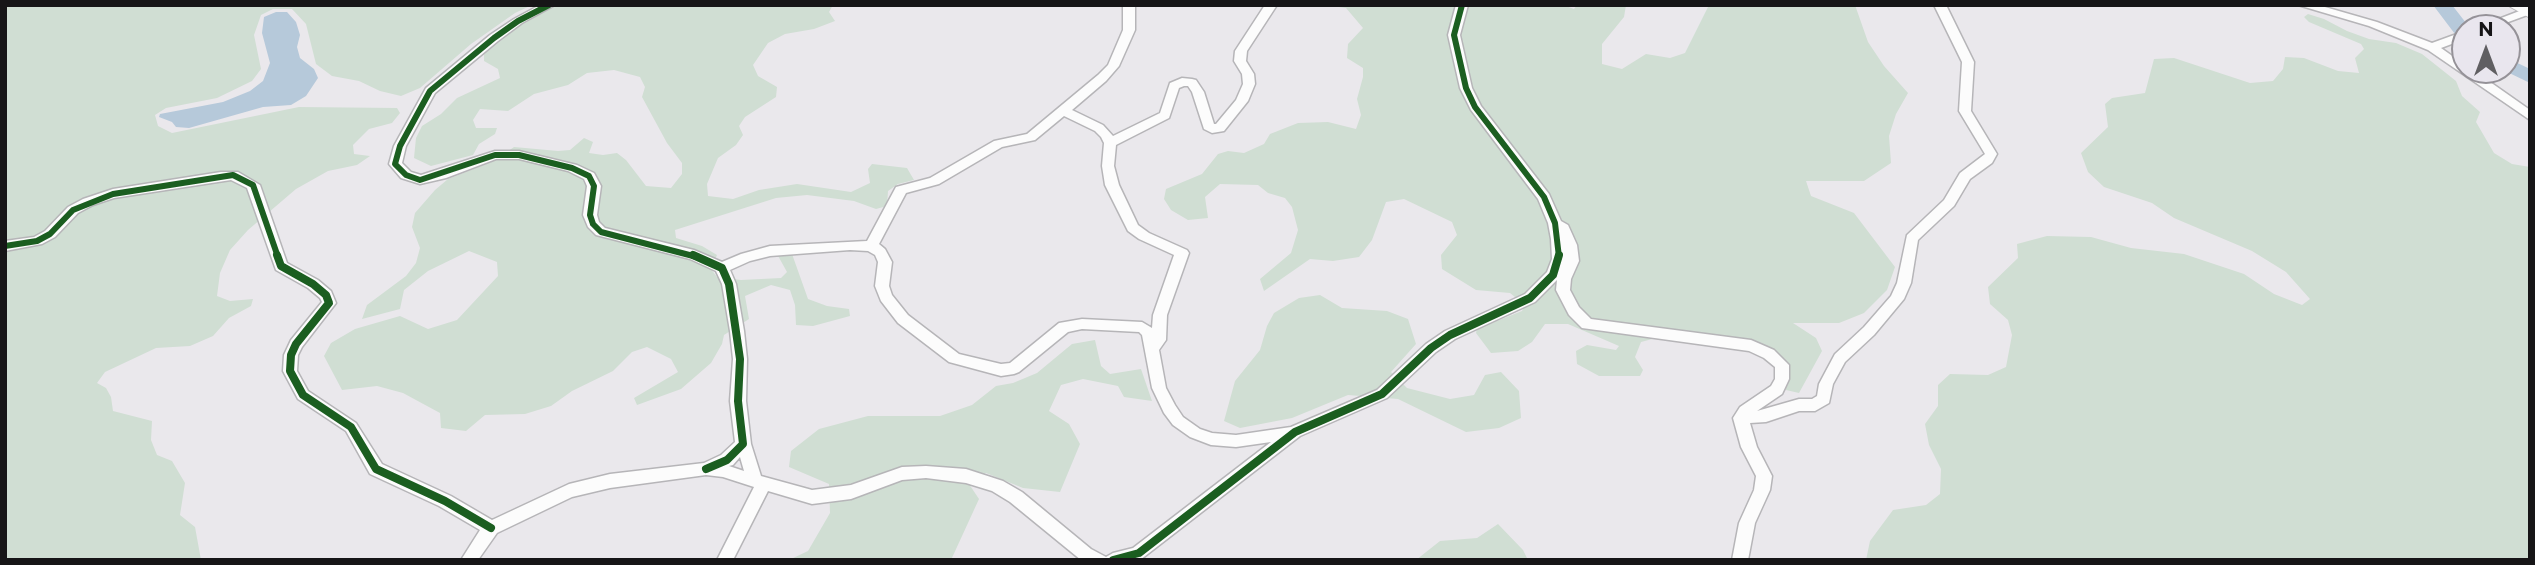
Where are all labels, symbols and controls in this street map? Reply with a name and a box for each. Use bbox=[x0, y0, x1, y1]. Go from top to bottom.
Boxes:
north arrow bbox=[2451, 14, 2521, 84]
text: N bbox=[2478, 18, 2494, 41]

